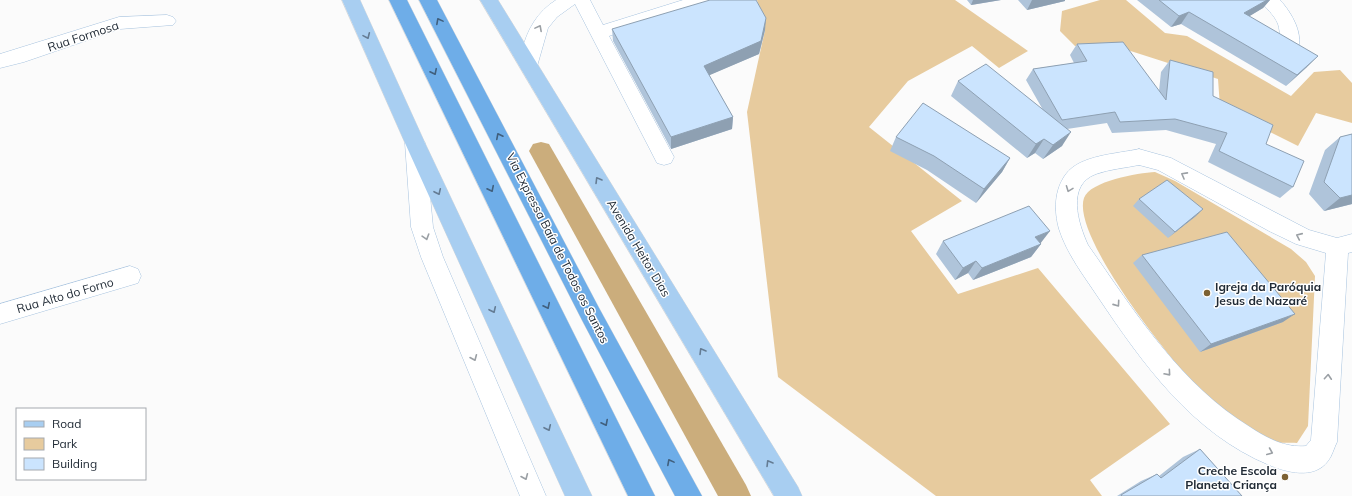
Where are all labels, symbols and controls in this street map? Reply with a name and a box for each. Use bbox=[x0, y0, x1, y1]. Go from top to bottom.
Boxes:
street label: Rua Formosa bbox=[46, 17, 120, 55]
one-way arrow bbox=[436, 17, 444, 25]
one-way arrow bbox=[534, 24, 541, 32]
one-way arrow bbox=[362, 32, 370, 39]
one-way arrow bbox=[429, 68, 437, 76]
one-way arrow bbox=[496, 132, 504, 140]
street label: Via Expressa Baía de Todos os Santos bbox=[503, 150, 613, 346]
one-way arrow bbox=[1181, 172, 1189, 180]
one-way arrow bbox=[596, 177, 603, 184]
one-way arrow bbox=[486, 185, 494, 193]
one-way arrow bbox=[1066, 185, 1074, 192]
one-way arrow bbox=[433, 188, 441, 196]
street label: Avenida Heitor Dias bbox=[604, 197, 674, 299]
one-way arrow bbox=[1296, 232, 1303, 240]
one-way arrow bbox=[421, 234, 430, 241]
street label: Rua Alto do Forno bbox=[15, 274, 115, 316]
place label: Igreja da Paróquia Jesus de Nazaré bbox=[1215, 279, 1321, 308]
marker: Igreja da Paróquia Jesus de Nazaré bbox=[1202, 288, 1212, 298]
one-way arrow bbox=[1112, 300, 1120, 307]
one-way arrow bbox=[542, 302, 550, 310]
one-way arrow bbox=[488, 306, 496, 313]
one-way arrow bbox=[699, 348, 706, 355]
one-way arrow bbox=[470, 354, 478, 361]
one-way arrow bbox=[1164, 369, 1171, 376]
one-way arrow bbox=[1324, 374, 1332, 380]
legend bbox=[16, 408, 146, 480]
text: Road bbox=[52, 416, 81, 431]
one-way arrow bbox=[600, 418, 608, 426]
one-way arrow bbox=[543, 423, 551, 431]
text: Park bbox=[52, 436, 78, 451]
one-way arrow bbox=[1267, 447, 1274, 455]
text: Building bbox=[52, 456, 97, 471]
one-way arrow bbox=[667, 458, 675, 466]
one-way arrow bbox=[766, 460, 773, 467]
place label: Creche Escola Planeta Criança bbox=[1185, 463, 1277, 492]
marker: Creche Escola Planeta Criança bbox=[1280, 472, 1290, 482]
one-way arrow bbox=[520, 473, 528, 481]

